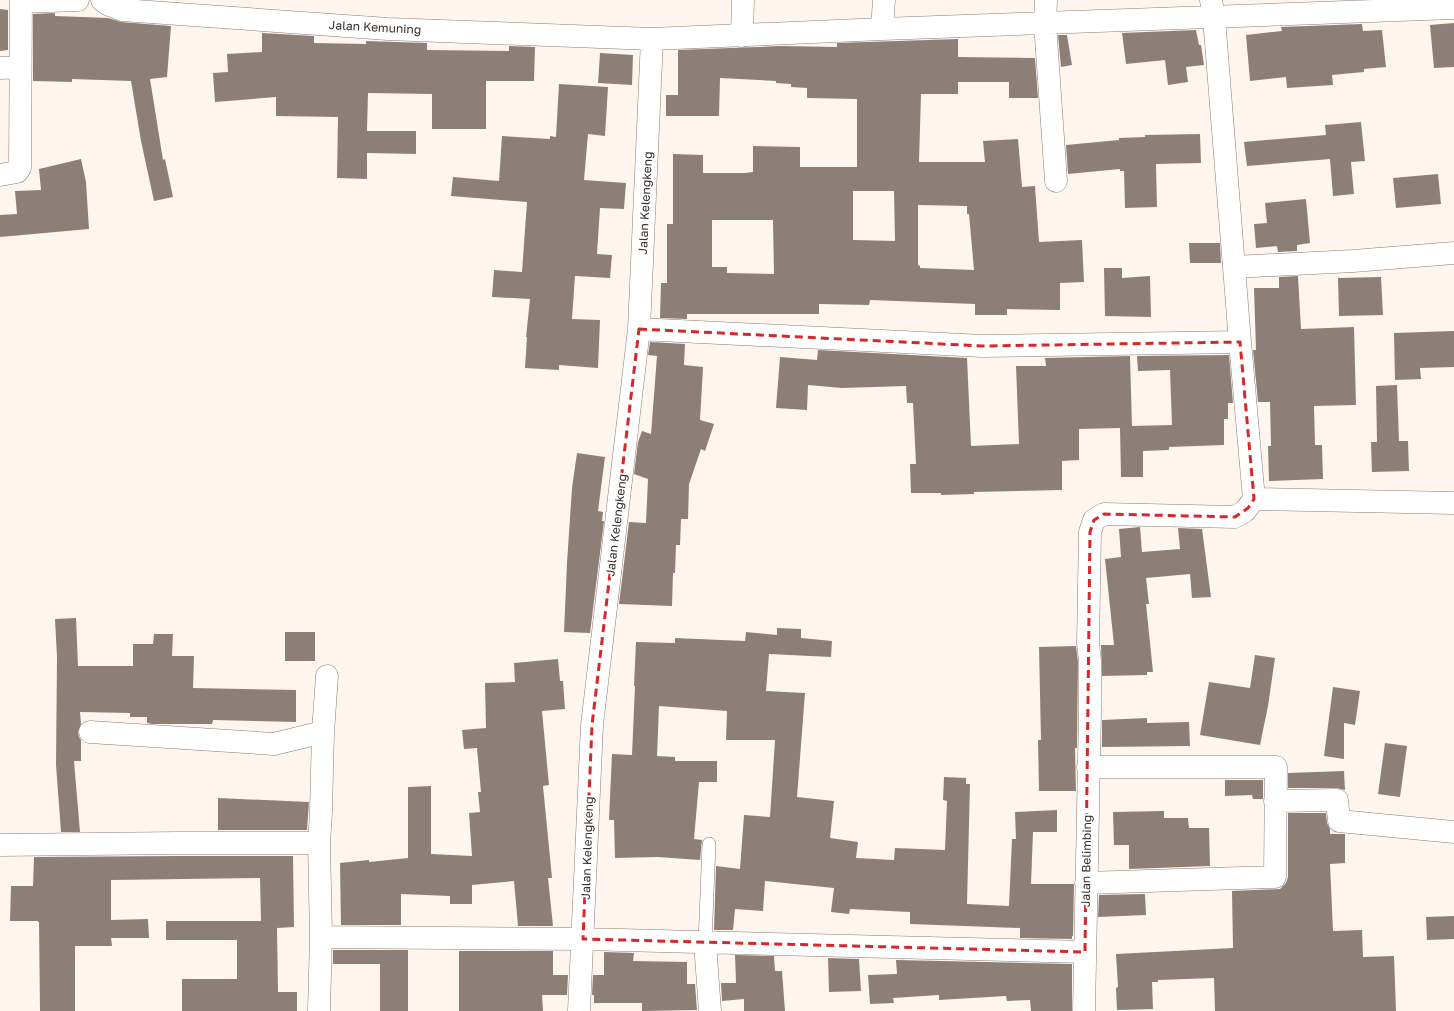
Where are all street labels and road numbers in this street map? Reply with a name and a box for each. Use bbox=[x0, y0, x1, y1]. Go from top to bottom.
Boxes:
street label: Jalan Kemuning bbox=[328, 17, 422, 37]
street label: Jalan Kelengkeng bbox=[635, 151, 655, 255]
street label: Jalan Kelengkeng bbox=[602, 473, 630, 577]
street label: Jalan Kelengkeng bbox=[578, 796, 596, 900]
street label: Jalan Belimbing bbox=[1078, 815, 1094, 907]

